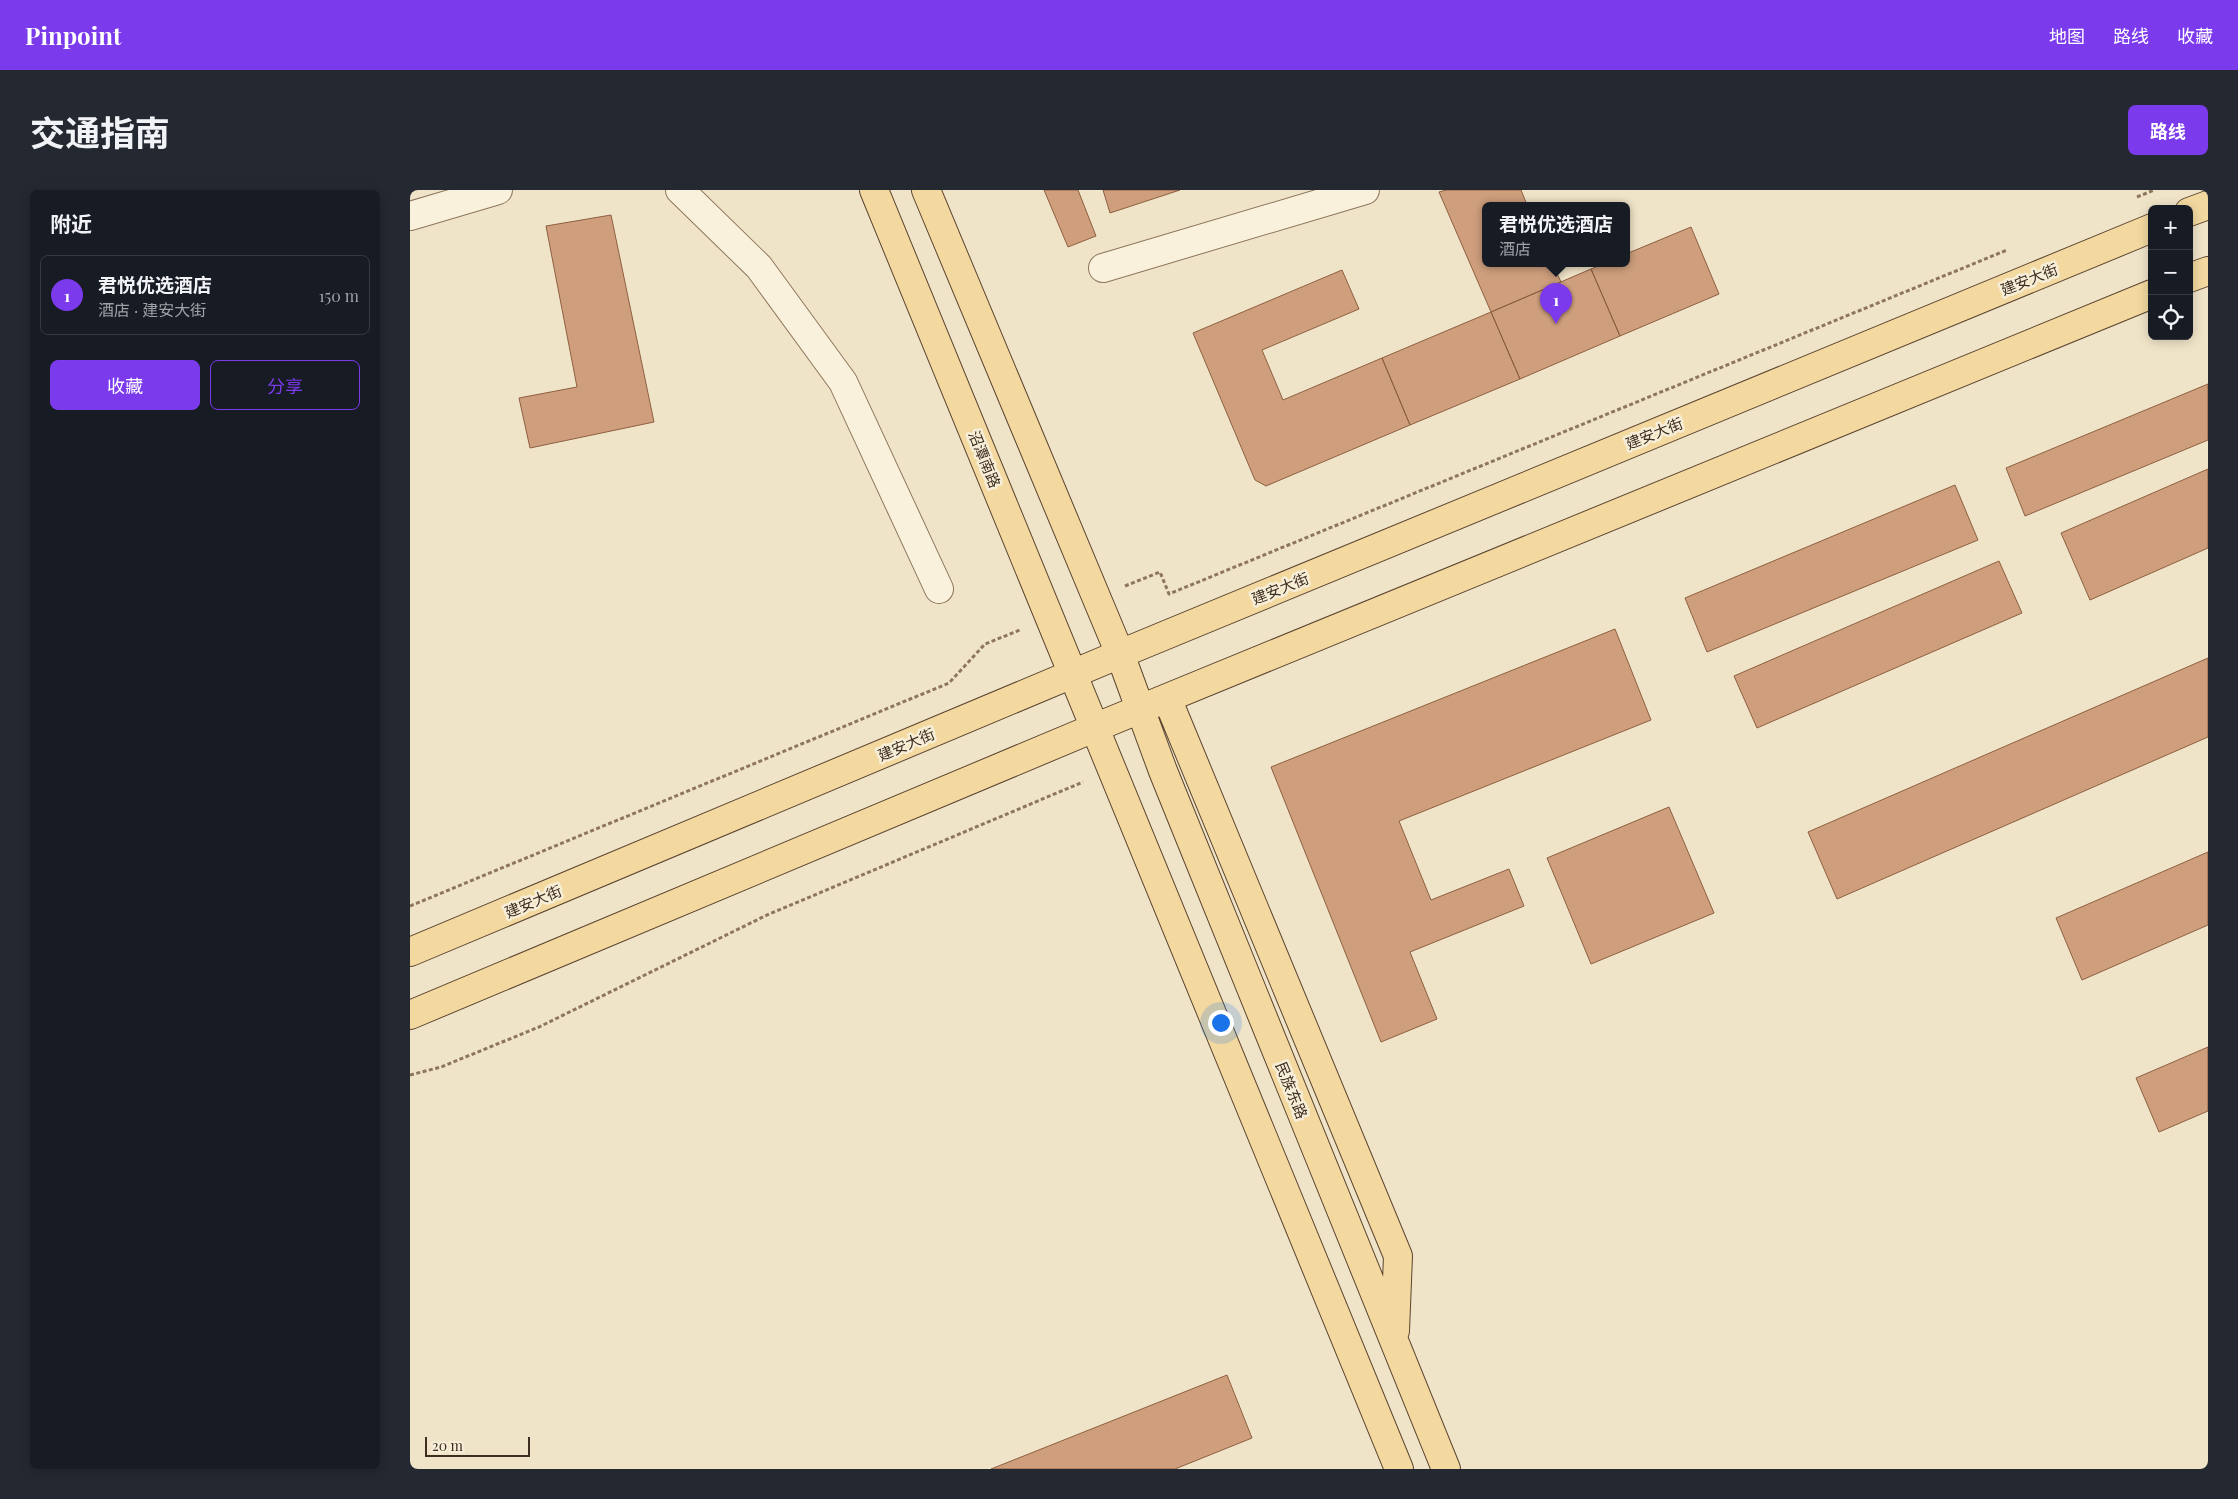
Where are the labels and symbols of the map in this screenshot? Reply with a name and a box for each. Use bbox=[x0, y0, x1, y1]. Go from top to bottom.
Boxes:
street label: 建安大街 bbox=[1997, 258, 2061, 300]
pin: 1 bbox=[1540, 283, 1572, 324]
street label: 建安大街 bbox=[1622, 412, 1686, 454]
street label: 沼潭南路 bbox=[964, 427, 1006, 491]
street label: 建安大街 bbox=[1248, 567, 1312, 609]
street label: 建安大街 bbox=[874, 723, 938, 765]
street label: 建安大街 bbox=[501, 880, 565, 922]
your location bbox=[1208, 1010, 1234, 1036]
street label: 民族东路 bbox=[1271, 1058, 1313, 1122]
scale bar bbox=[425, 1434, 530, 1457]

